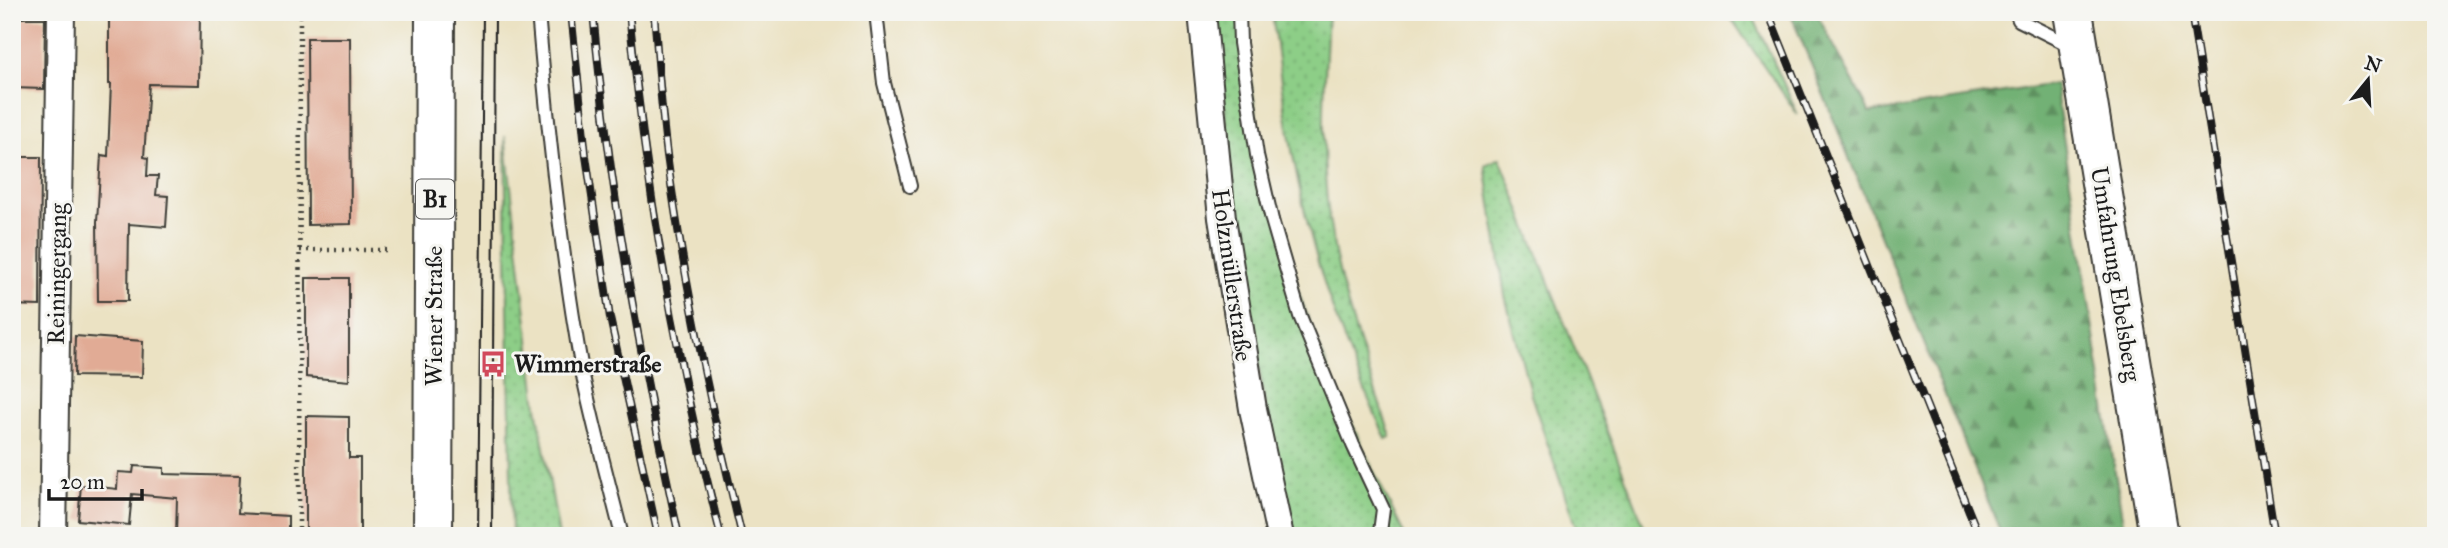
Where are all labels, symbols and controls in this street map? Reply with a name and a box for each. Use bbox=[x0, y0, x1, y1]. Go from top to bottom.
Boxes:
north arrow bbox=[2332, 46, 2402, 116]
text: N bbox=[2362, 51, 2384, 78]
street label: Umfahrung Ebelsberg bbox=[2084, 164, 2148, 384]
road number: B1 bbox=[416, 180, 454, 218]
street label: Holzmüllerstraße bbox=[1205, 187, 1259, 363]
street label: Reiningergang bbox=[41, 202, 73, 345]
street label: Wiener Straße bbox=[419, 246, 449, 386]
bus stop icon: Wimmerstraße bbox=[478, 349, 508, 379]
place label: Wimmerstraße bbox=[514, 349, 661, 379]
scale bar bbox=[49, 457, 142, 501]
text: 20 m bbox=[60, 469, 105, 495]

